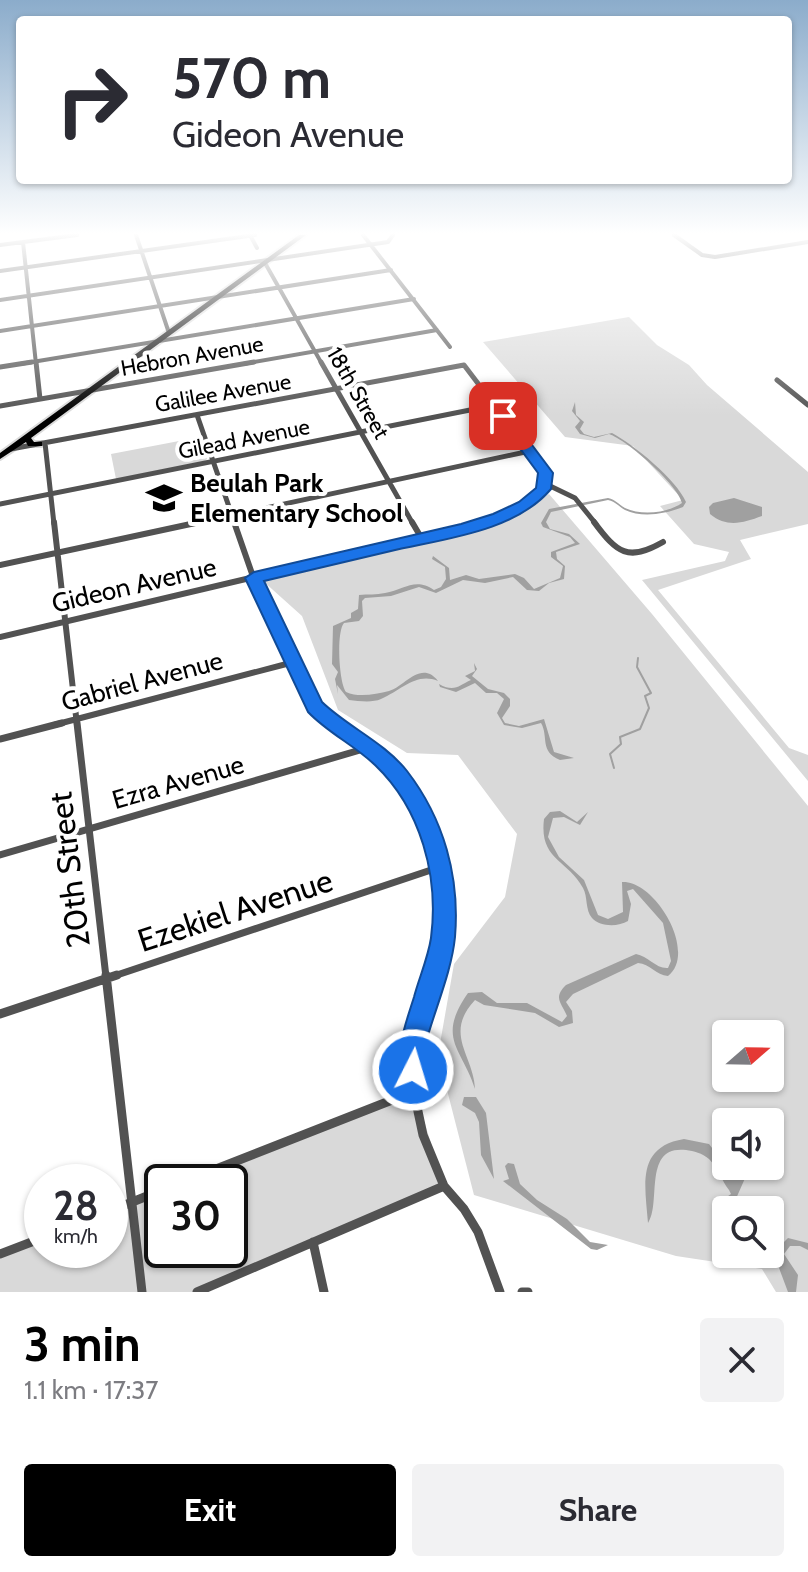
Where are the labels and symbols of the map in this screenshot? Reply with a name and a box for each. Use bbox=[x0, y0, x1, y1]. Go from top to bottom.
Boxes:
street label: Hebron Avenue bbox=[119, 330, 265, 382]
street label: 18th Street bbox=[321, 342, 395, 444]
street label: Galilee Avenue bbox=[153, 368, 293, 418]
pin bbox=[469, 382, 537, 450]
street label: Gilead Avenue bbox=[176, 413, 312, 465]
place label: Beulah Park Elementary School bbox=[190, 467, 403, 529]
school or university icon: Beulah Park Elementary School bbox=[145, 479, 183, 517]
street label: Gideon Avenue bbox=[49, 551, 219, 619]
street label: Gabriel Avenue bbox=[58, 644, 226, 718]
street label: Ezra Avenue bbox=[108, 748, 248, 816]
street label: 20th Street bbox=[40, 790, 98, 950]
street label: Ezekiel Avenue bbox=[133, 860, 337, 960]
north arrow bbox=[712, 1020, 784, 1092]
position arrow bbox=[371, 1028, 455, 1112]
speed limit sign: 30 bbox=[144, 1164, 248, 1268]

